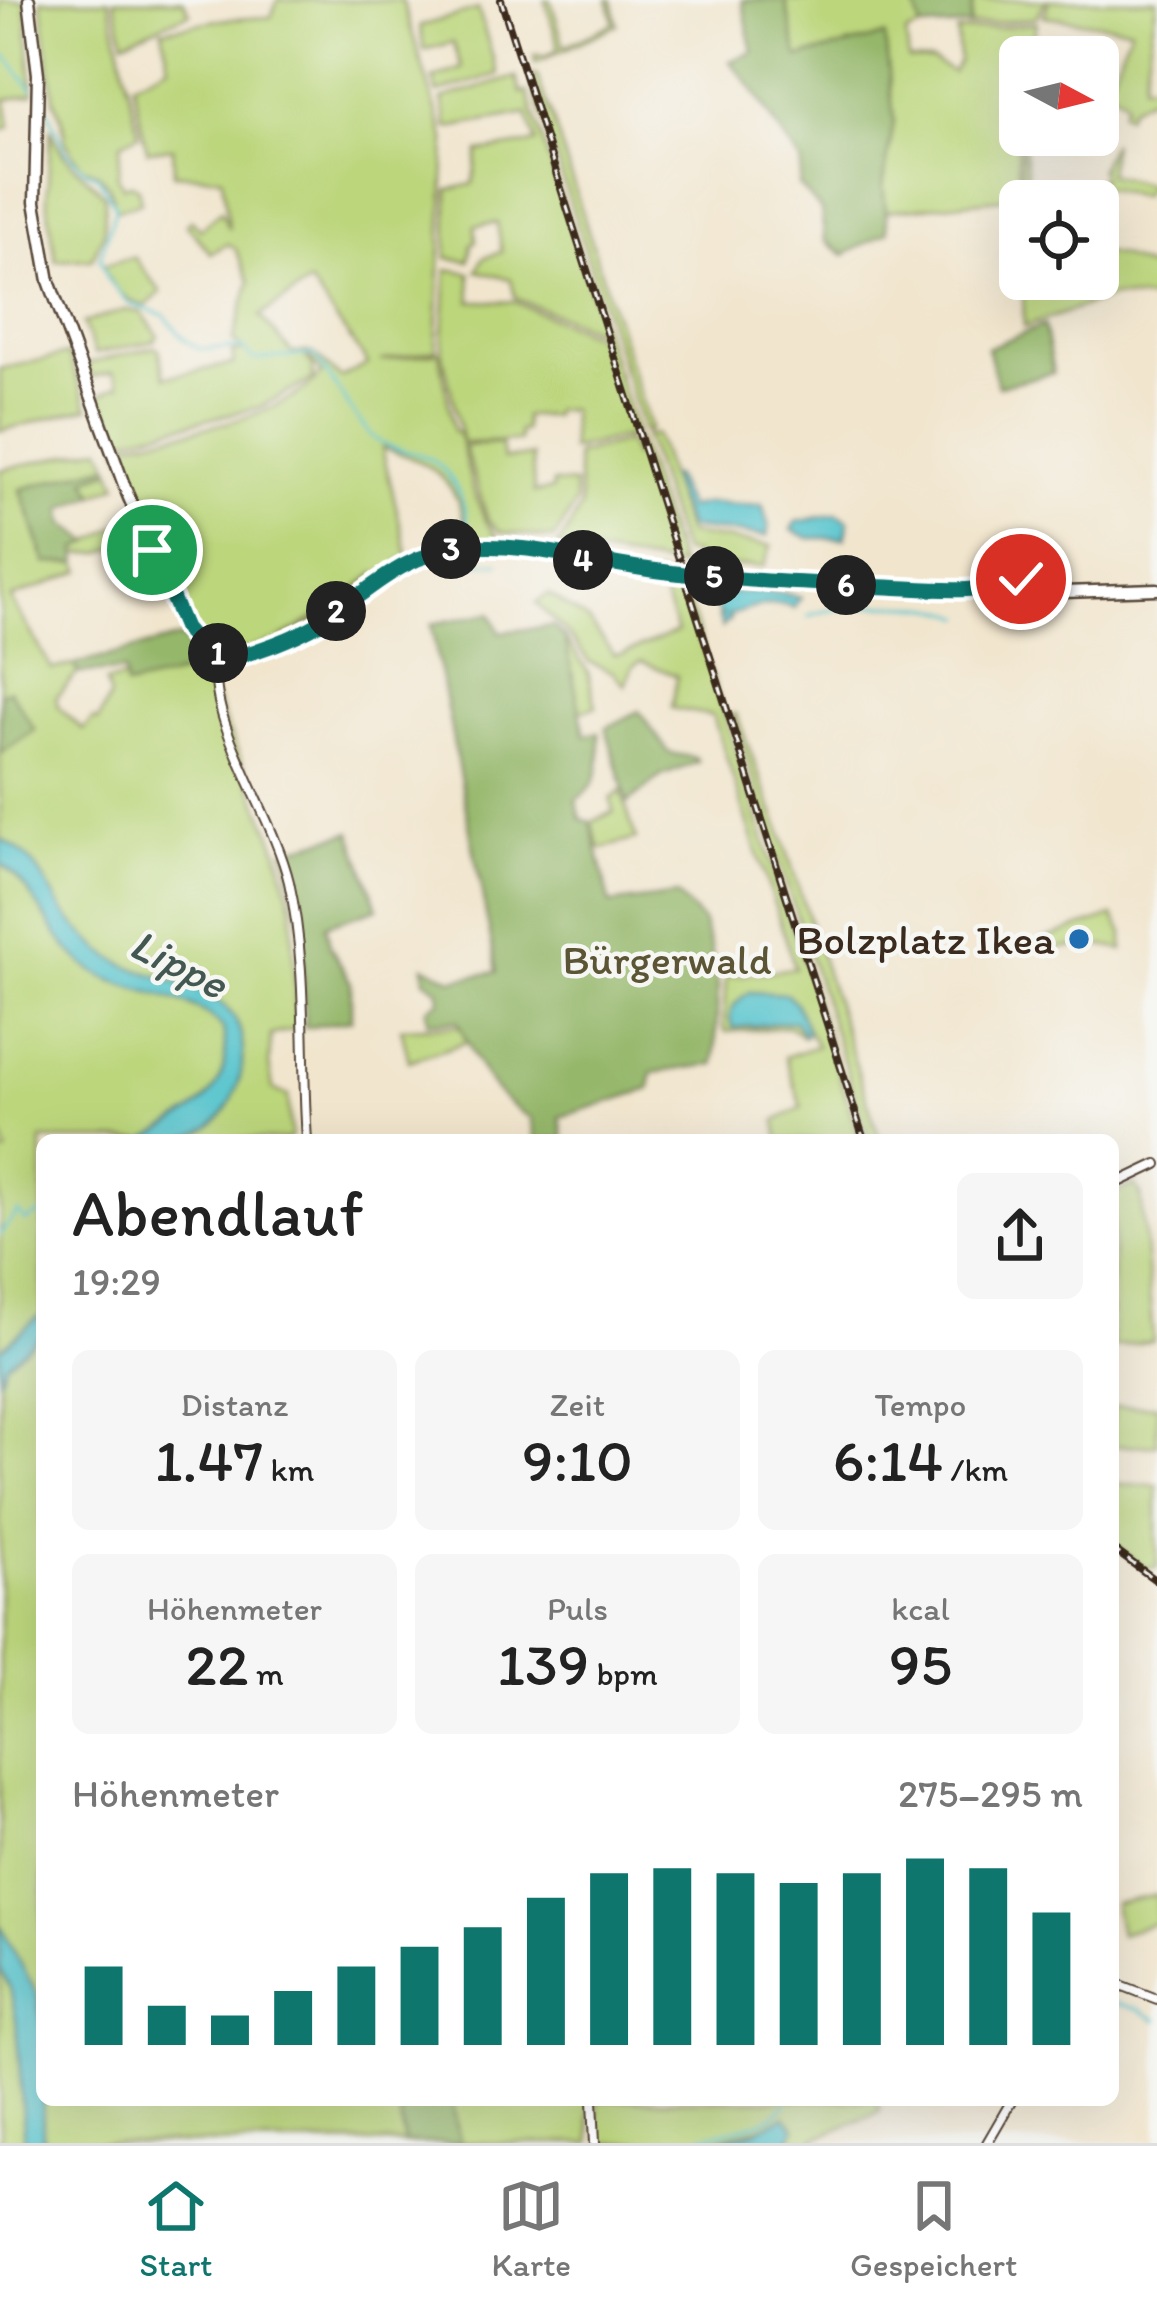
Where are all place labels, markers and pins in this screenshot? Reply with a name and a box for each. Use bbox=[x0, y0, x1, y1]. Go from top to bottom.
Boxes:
pin bbox=[101, 499, 203, 601]
pin: 3 bbox=[421, 519, 481, 579]
pin bbox=[970, 528, 1072, 630]
pin: 4 bbox=[553, 530, 613, 590]
pin: 5 bbox=[684, 546, 744, 606]
pin: 6 bbox=[816, 555, 876, 615]
pin: 2 bbox=[306, 581, 366, 641]
pin: 1 bbox=[188, 623, 248, 683]
place label: Bolzplatz Ikea bbox=[796, 914, 1055, 965]
marker: Bolzplatz Ikea bbox=[1066, 926, 1092, 952]

